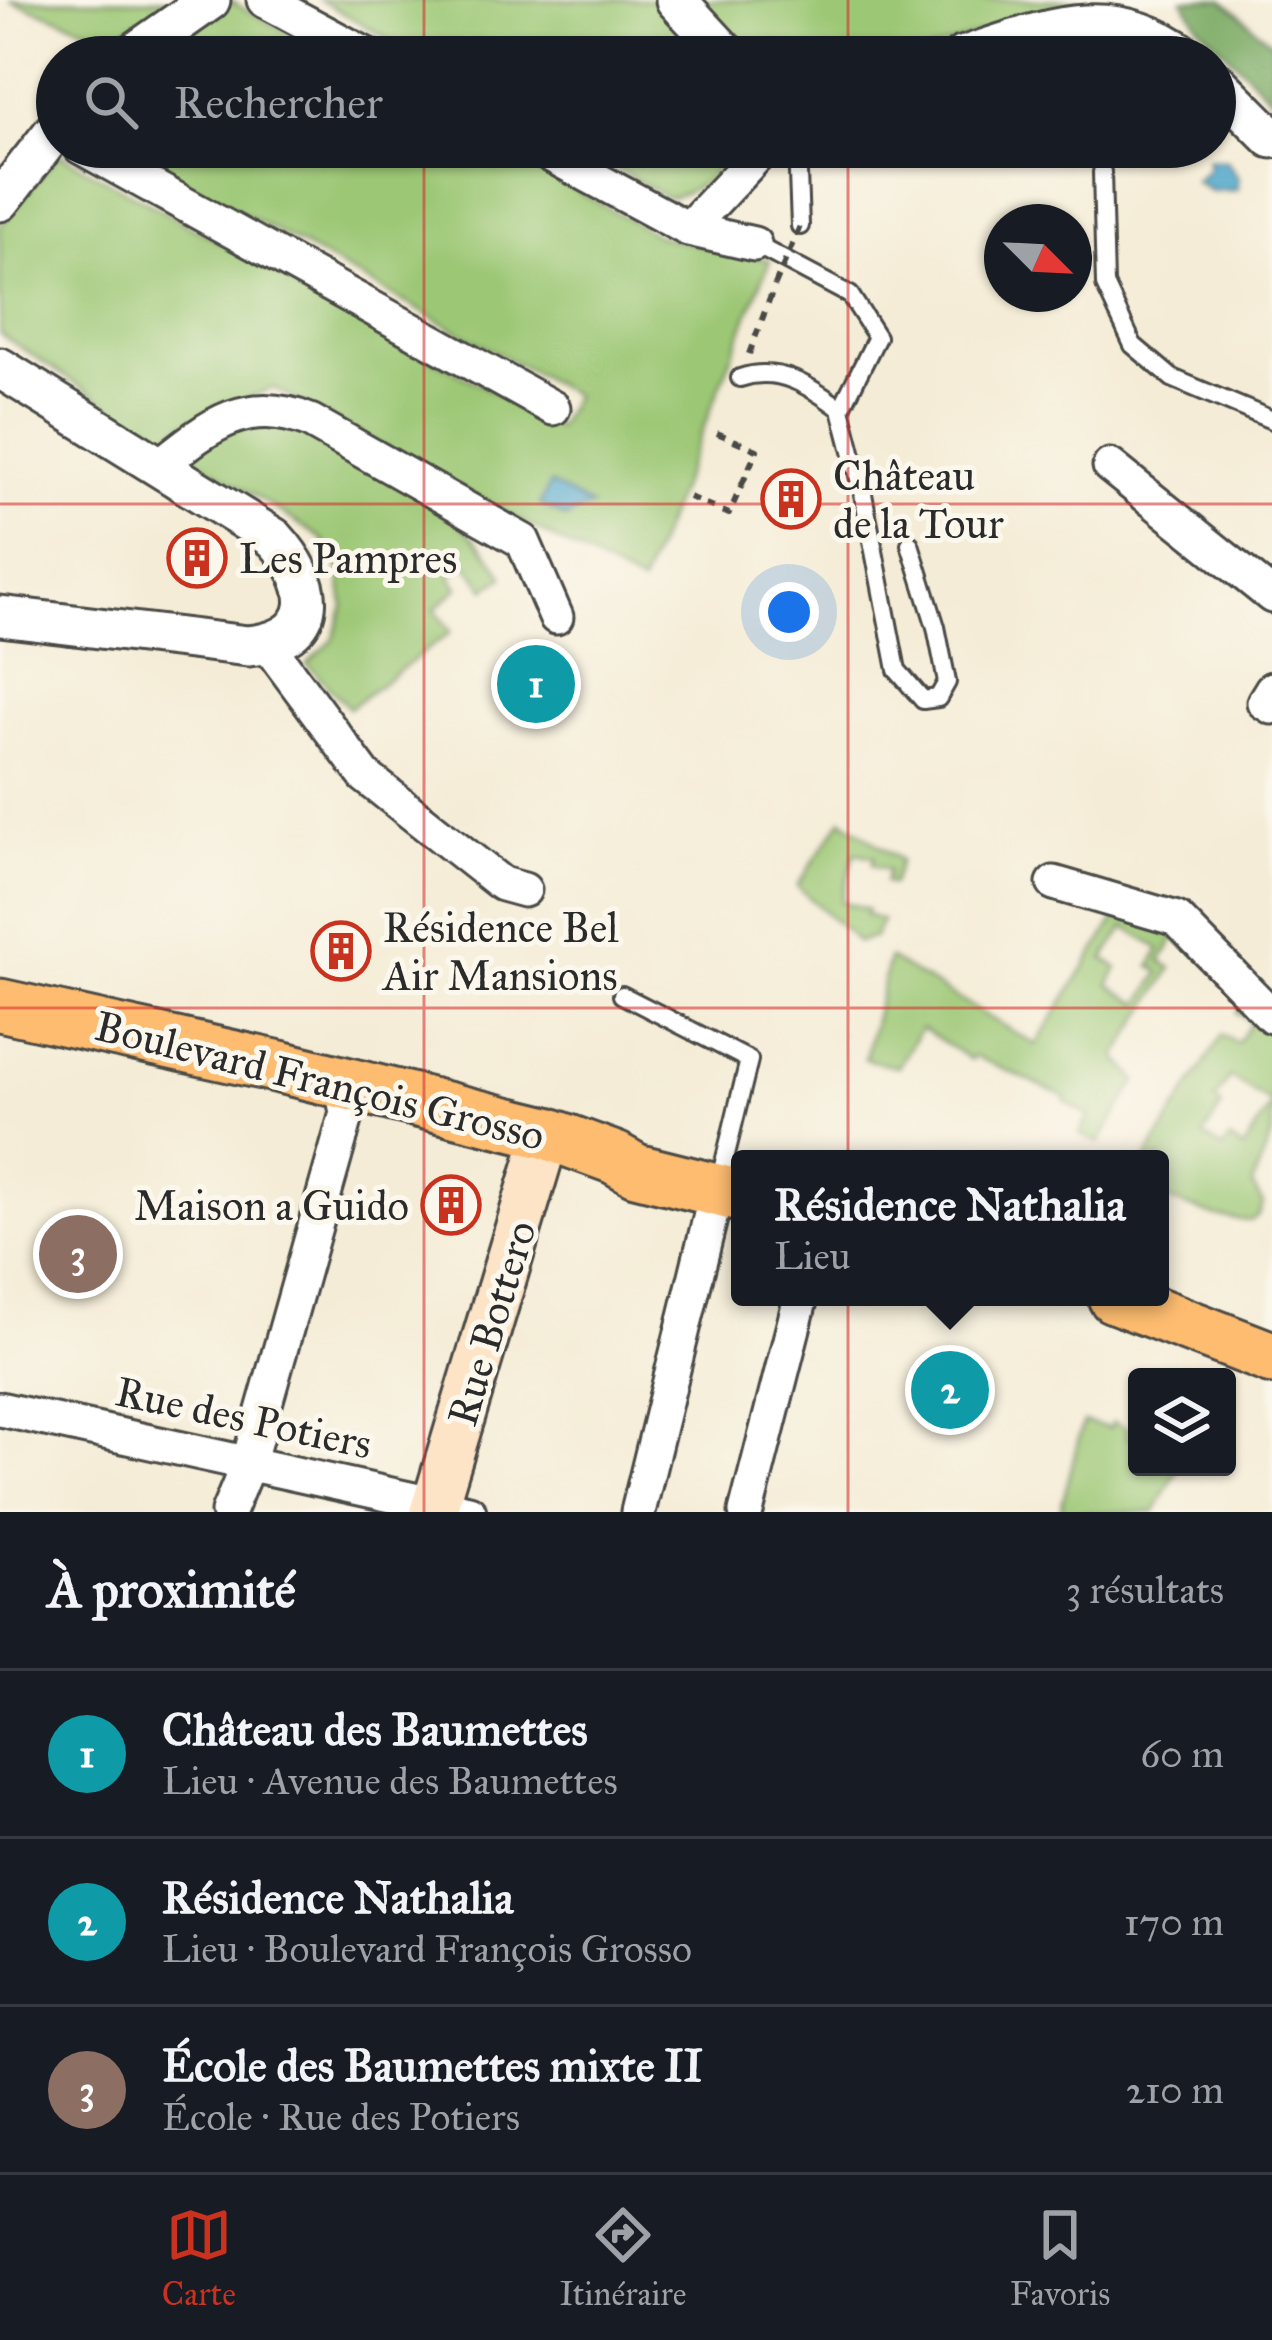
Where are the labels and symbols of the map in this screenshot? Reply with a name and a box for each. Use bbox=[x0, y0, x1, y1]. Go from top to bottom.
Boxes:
north arrow bbox=[984, 204, 1092, 312]
place label: Château de la Tour bbox=[833, 450, 1004, 550]
building icon: Château de la Tour bbox=[760, 468, 822, 530]
building icon: Les Pampres bbox=[166, 527, 228, 589]
place label: Les Pampres bbox=[239, 533, 457, 585]
your location bbox=[759, 582, 819, 642]
pin: 1 bbox=[497, 639, 575, 729]
place label: Résidence Bel Air Mansions bbox=[381, 902, 619, 1002]
building icon: Résidence Bel Air Mansions bbox=[310, 920, 372, 982]
street label: Boulevard François Grosso bbox=[90, 1000, 550, 1162]
building icon: Maison a Guido bbox=[420, 1174, 482, 1236]
place label: Maison a Guido bbox=[134, 1180, 409, 1232]
pin: 3 bbox=[39, 1209, 117, 1299]
street label: Rue Bottero bbox=[436, 1215, 548, 1432]
pin: 2 bbox=[911, 1345, 989, 1435]
street label: Rue des Potiers bbox=[111, 1365, 377, 1470]

